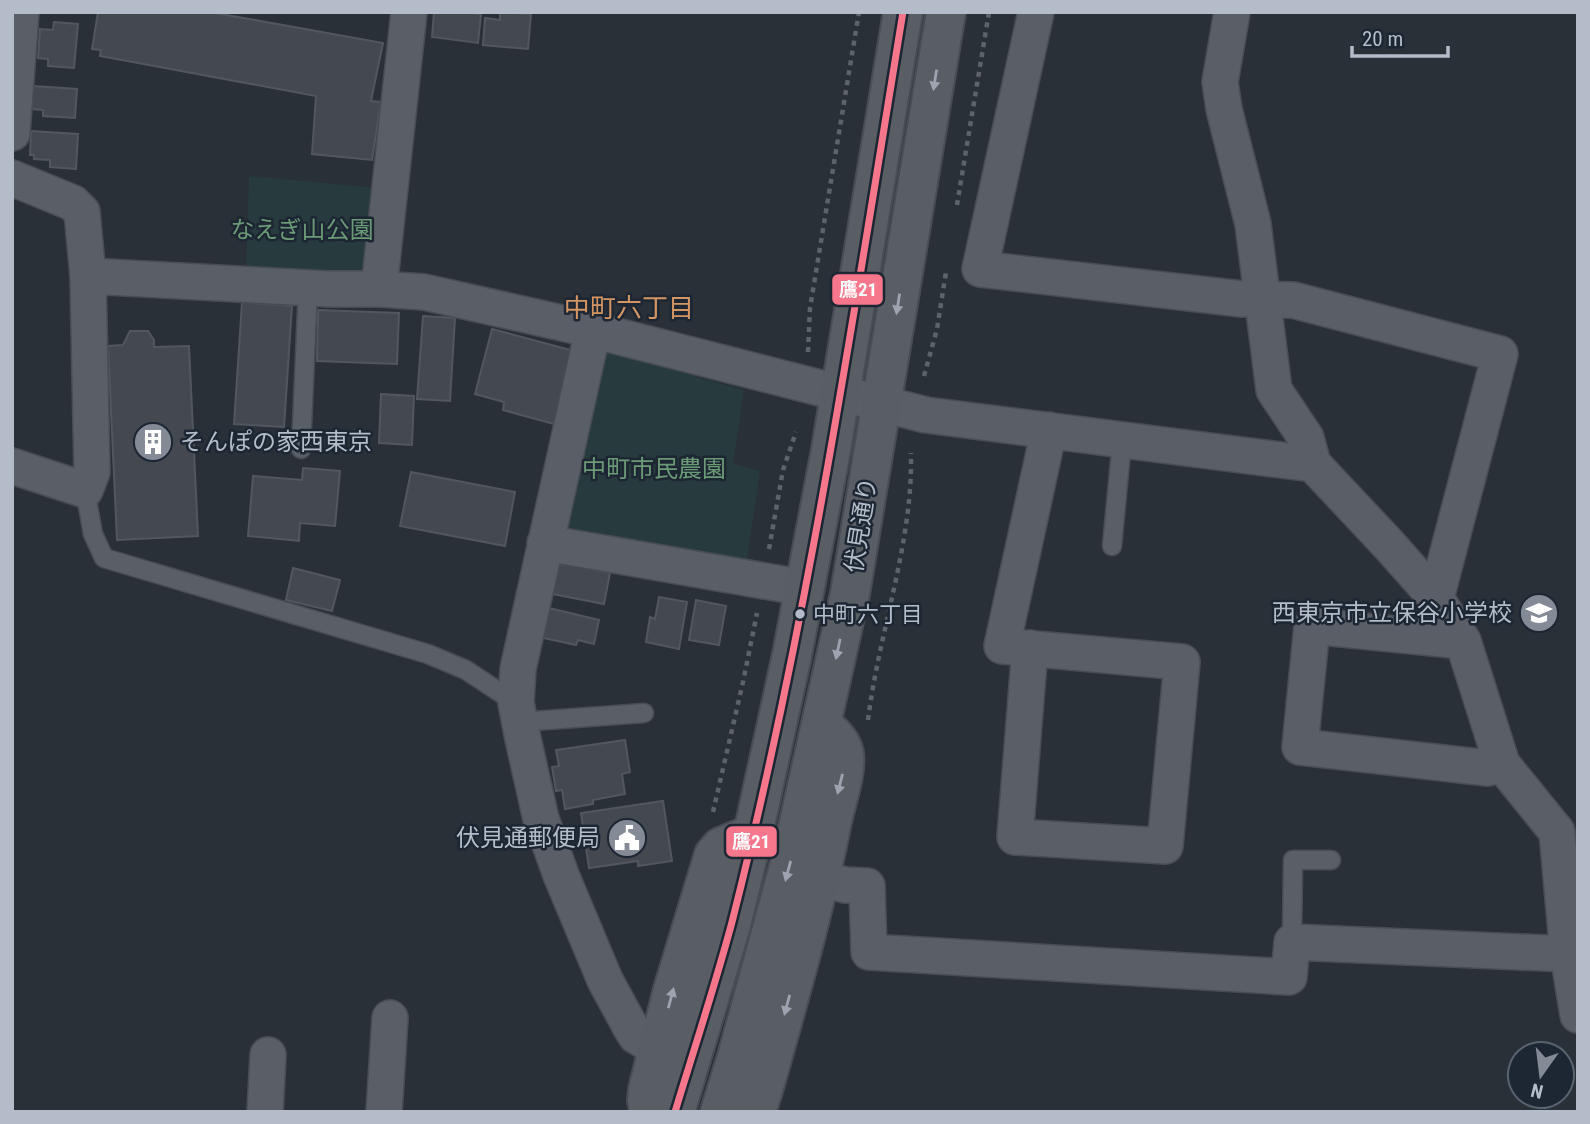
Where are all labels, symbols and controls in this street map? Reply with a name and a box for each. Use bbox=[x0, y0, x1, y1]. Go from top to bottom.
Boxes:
scale bar bbox=[1352, 14, 1448, 58]
text: 20 m bbox=[1362, 27, 1403, 51]
one-way arrow bbox=[929, 69, 940, 91]
park label: なえぎ山公園 bbox=[230, 216, 374, 244]
line badge: 鷹21 bbox=[831, 273, 884, 306]
text: 鷹21 bbox=[839, 278, 877, 301]
district label: 中町六丁目 bbox=[564, 293, 694, 323]
one-way arrow bbox=[892, 293, 903, 315]
building icon: そんぽの家西東京 bbox=[132, 421, 174, 463]
place label: そんぽの家西東京 bbox=[180, 428, 372, 456]
park label: 中町市民農園 bbox=[582, 455, 726, 483]
street label: 伏見通り bbox=[840, 475, 882, 575]
school or university icon: 西東京市立保谷小学校 bbox=[1518, 592, 1560, 634]
place label: 西東京市立保谷小学校 bbox=[1272, 599, 1512, 627]
place label: 中町六丁目 bbox=[813, 602, 923, 627]
marker: 中町六丁目 bbox=[793, 607, 807, 621]
one-way arrow bbox=[832, 638, 843, 660]
one-way arrow bbox=[834, 773, 845, 795]
public building icon: 伏見通郵便局 bbox=[606, 817, 648, 859]
place label: 伏見通郵便局 bbox=[456, 824, 600, 852]
line badge: 鷹21 bbox=[725, 825, 778, 858]
text: 鷹21 bbox=[732, 830, 770, 853]
one-way arrow bbox=[782, 860, 793, 882]
one-way arrow bbox=[666, 987, 677, 1009]
one-way arrow bbox=[781, 994, 791, 1015]
north arrow bbox=[1506, 1040, 1576, 1110]
text: N bbox=[1529, 1078, 1545, 1104]

